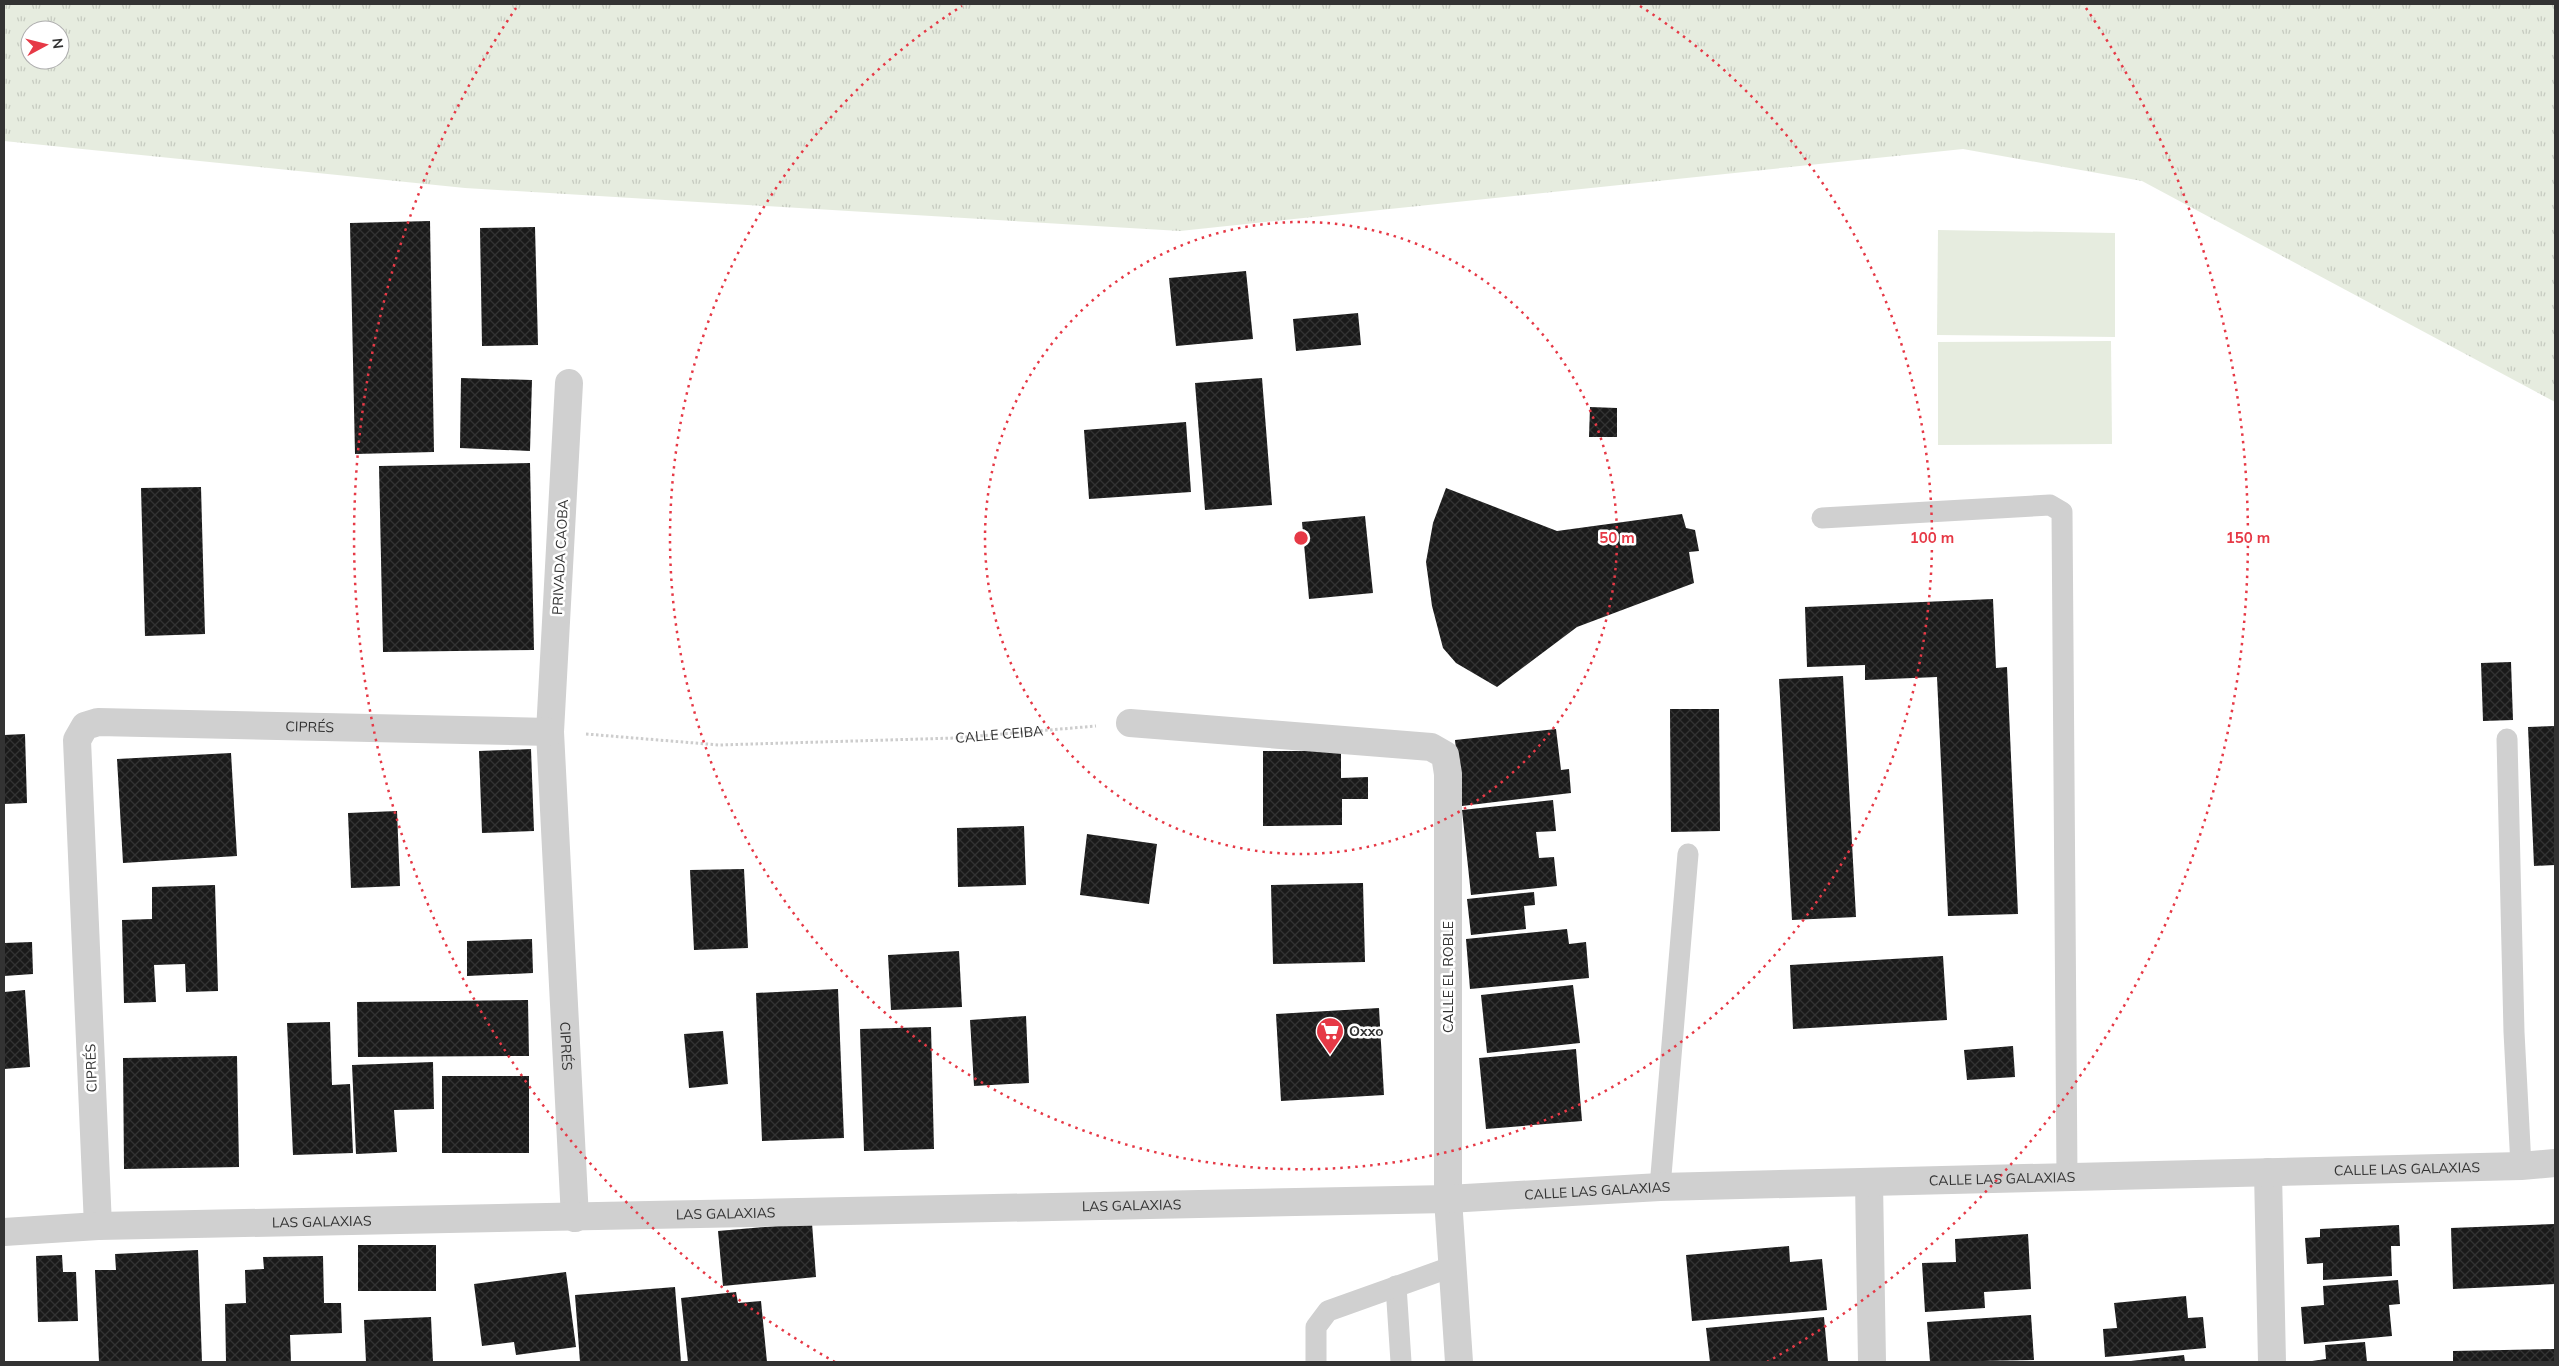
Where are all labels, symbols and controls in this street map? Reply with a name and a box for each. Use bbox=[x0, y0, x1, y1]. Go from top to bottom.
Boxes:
north arrow bbox=[20, 20, 70, 70]
text: N bbox=[48, 37, 67, 50]
street label: PRIVADA CAOBA bbox=[548, 498, 572, 615]
text: 50 m bbox=[1599, 528, 1635, 547]
text: 100 m bbox=[1910, 528, 1954, 547]
text: 150 m bbox=[2226, 528, 2270, 547]
centre of rings bbox=[1292, 529, 1310, 547]
street label: CIPRÉS bbox=[285, 717, 335, 736]
street label: CALLE CEIBA bbox=[955, 721, 1045, 747]
street label: CALLE EL ROBLE bbox=[1439, 921, 1457, 1033]
supermarket icon: Oxxo bbox=[1315, 1016, 1345, 1055]
street label: CIPRÉS bbox=[556, 1021, 576, 1071]
place label: Oxxo bbox=[1349, 1022, 1384, 1040]
street label: CIPRÉS bbox=[81, 1043, 101, 1093]
street label: CALLE LAS GALAXIAS bbox=[2334, 1158, 2481, 1180]
street label: CALLE LAS GALAXIAS bbox=[1929, 1168, 2076, 1189]
street label: CALLE LAS GALAXIAS bbox=[1524, 1178, 1671, 1204]
street label: LAS GALAXIAS bbox=[1082, 1195, 1182, 1215]
street label: LAS GALAXIAS bbox=[676, 1203, 776, 1223]
street label: LAS GALAXIAS bbox=[272, 1212, 372, 1232]

